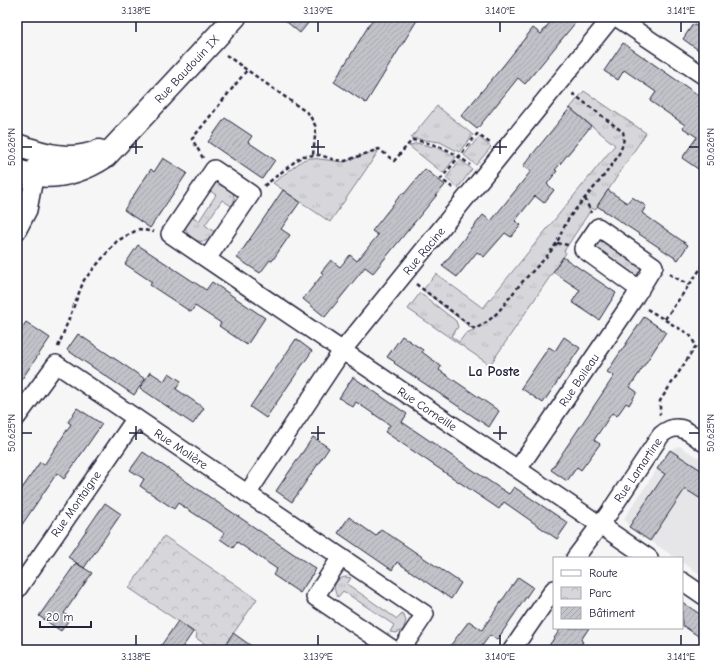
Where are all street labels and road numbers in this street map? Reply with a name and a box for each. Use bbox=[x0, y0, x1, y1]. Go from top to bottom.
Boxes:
street label: Rue Baudouin IX bbox=[152, 32, 222, 106]
street label: Rue Racine bbox=[400, 224, 448, 278]
street label: Rue Boileau bbox=[556, 351, 602, 409]
street label: Rue Corneille bbox=[395, 384, 459, 434]
street label: Rue Molière bbox=[152, 426, 210, 472]
street label: Rue Lamartine bbox=[611, 435, 665, 505]
street label: Rue Montaigne bbox=[48, 468, 104, 540]

